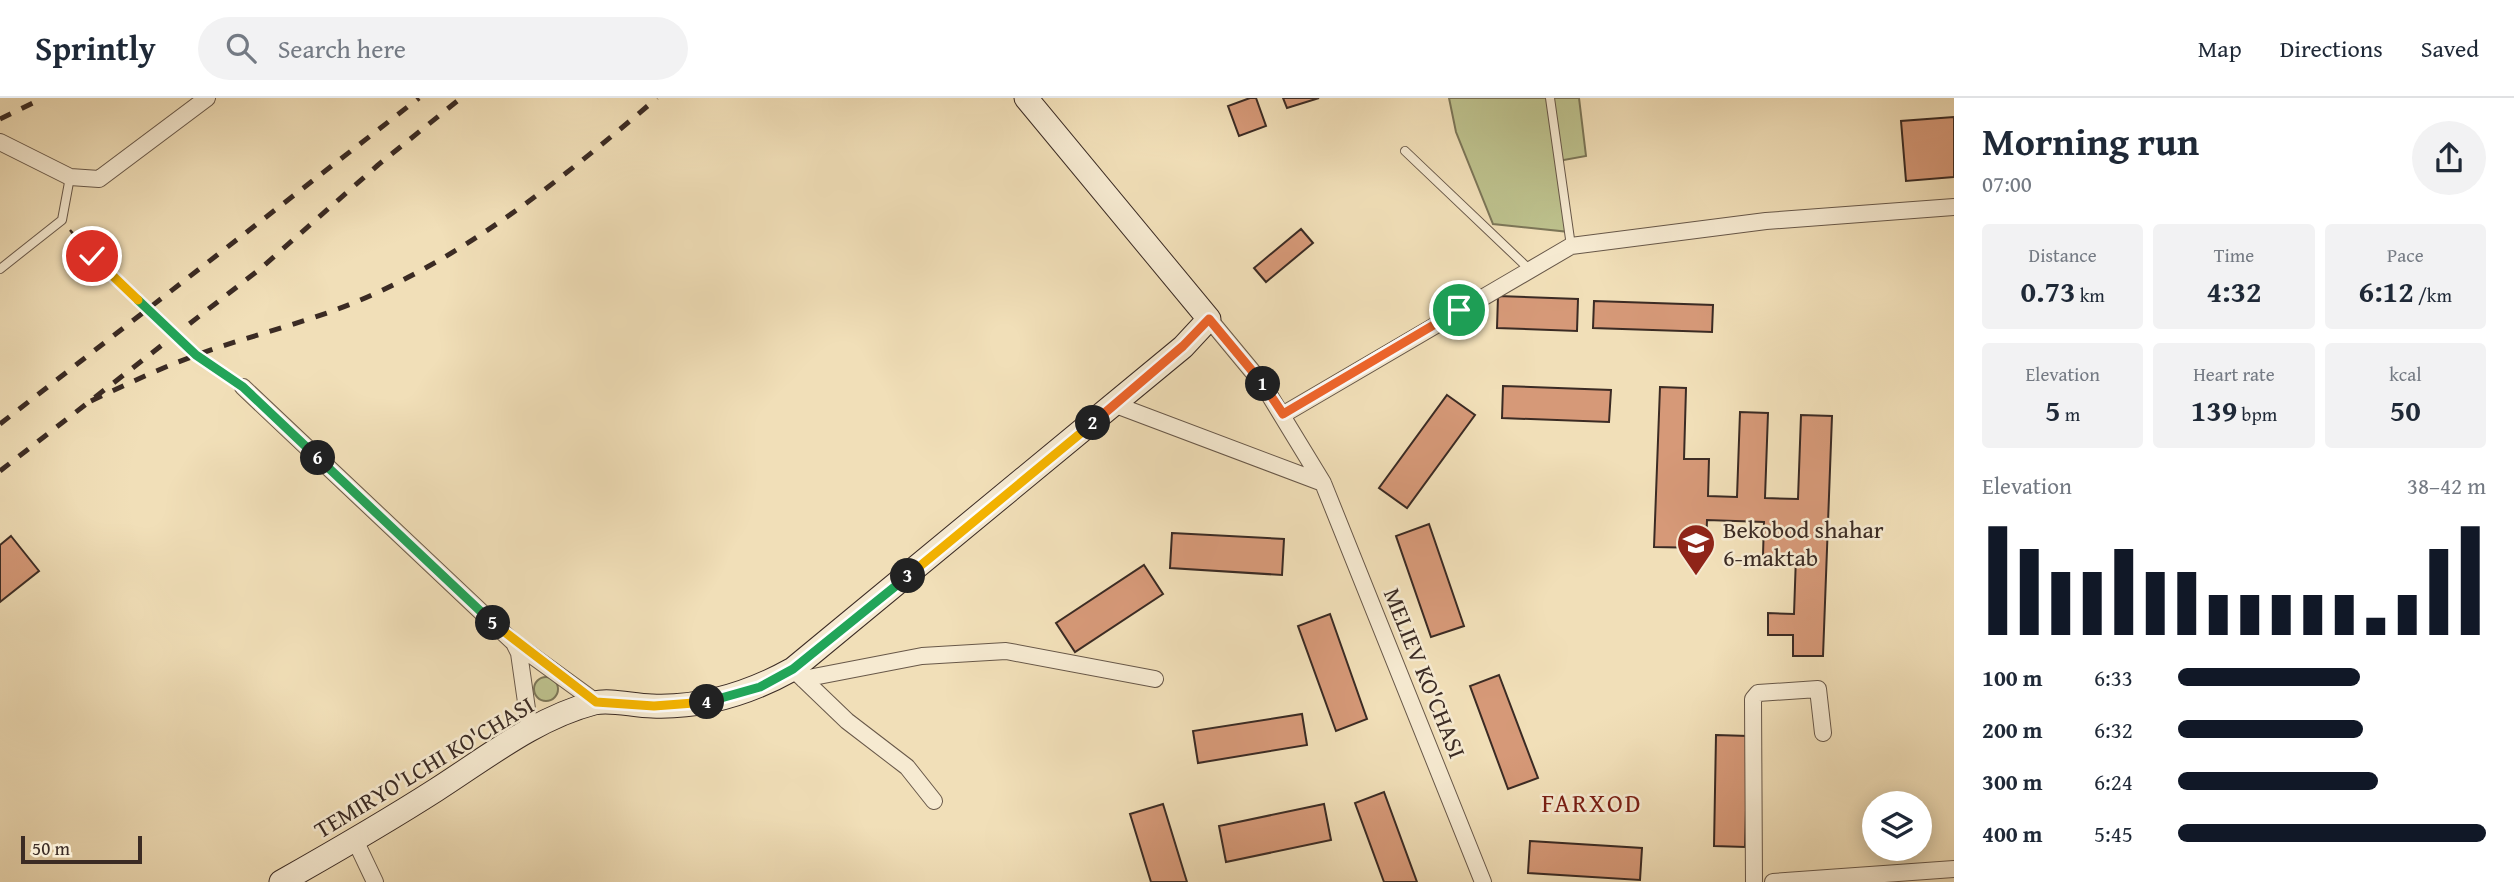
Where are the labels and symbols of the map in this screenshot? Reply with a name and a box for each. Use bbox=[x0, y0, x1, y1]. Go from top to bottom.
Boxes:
pin bbox=[62, 226, 122, 286]
pin bbox=[1429, 280, 1489, 340]
pin: 1 bbox=[1246, 366, 1280, 402]
pin: 2 bbox=[1076, 406, 1110, 440]
pin: 6 bbox=[300, 440, 336, 476]
place label: Bekobod shahar 6-maktab bbox=[1723, 512, 1884, 575]
school or university icon: Bekobod shahar 6-maktab bbox=[1675, 522, 1717, 577]
pin: 3 bbox=[890, 559, 926, 594]
street label: MELIEV KO'CHASI bbox=[1375, 583, 1475, 763]
pin: 5 bbox=[476, 606, 510, 640]
pin: 4 bbox=[690, 684, 724, 720]
street label: TEMIRYO'LCHI KO'CHASI bbox=[307, 687, 541, 847]
district label: FARXOD bbox=[1541, 783, 1643, 822]
scale bar bbox=[21, 833, 142, 865]

